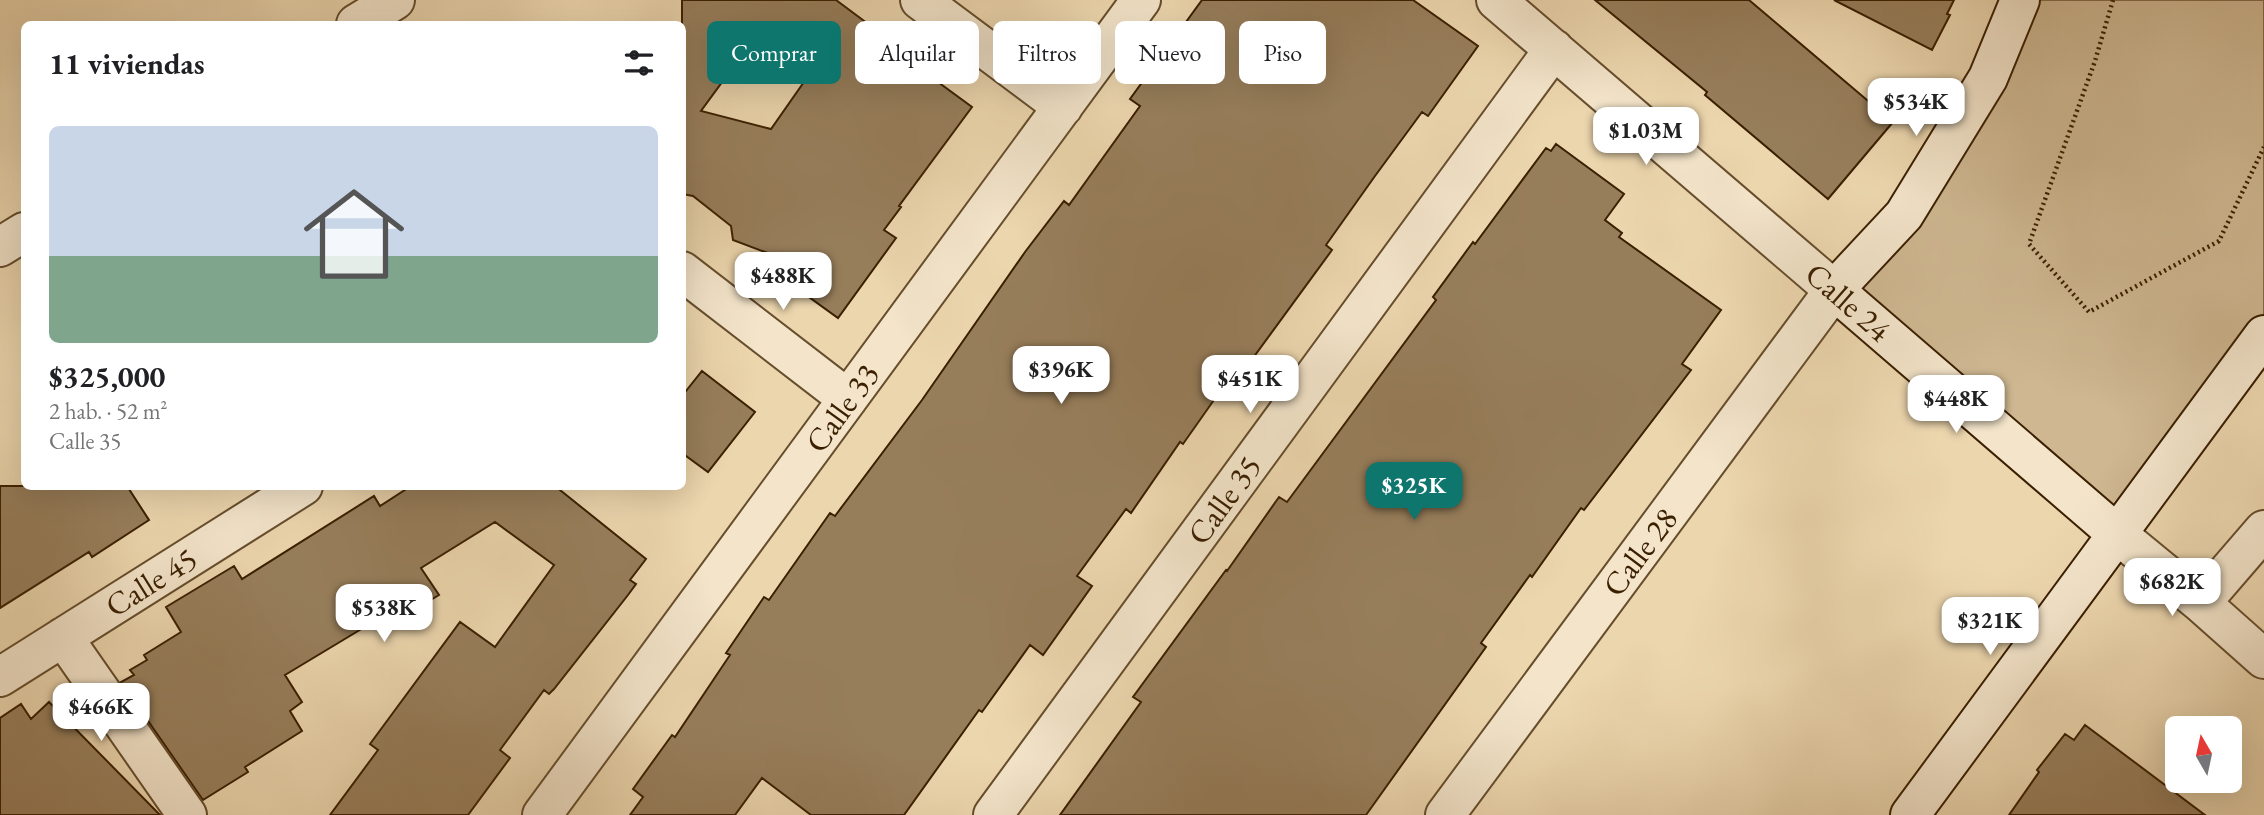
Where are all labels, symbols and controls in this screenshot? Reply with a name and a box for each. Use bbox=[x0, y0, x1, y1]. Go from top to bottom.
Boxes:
chip: Comprar bbox=[707, 21, 841, 84]
chip: Alquilar bbox=[855, 21, 979, 84]
chip: Filtros bbox=[993, 21, 1101, 84]
chip: Nuevo bbox=[1115, 21, 1225, 84]
chip: Piso bbox=[1239, 21, 1326, 84]
text: 11 viviendas bbox=[49, 44, 205, 83]
icon: filters bbox=[620, 44, 658, 82]
pin: $534K bbox=[1867, 78, 1965, 138]
text: $534K bbox=[1884, 86, 1948, 116]
pin: $1.03M bbox=[1589, 108, 1703, 167]
text: $1.03M bbox=[1609, 115, 1683, 145]
icon: home bbox=[291, 171, 417, 297]
pin: $488K bbox=[734, 252, 832, 312]
street label: Calle 24 bbox=[1796, 253, 1900, 351]
text: $488K bbox=[751, 260, 815, 290]
pin: $396K bbox=[1012, 346, 1110, 406]
text: $396K bbox=[1029, 354, 1093, 384]
street label: Calle 33 bbox=[795, 355, 889, 461]
pin: $451K bbox=[1201, 356, 1299, 415]
text: $325,000 bbox=[49, 357, 165, 396]
text: $451K bbox=[1218, 363, 1282, 393]
pin: $448K bbox=[1907, 376, 2005, 435]
text: $448K bbox=[1924, 383, 1988, 413]
text: 2 hab. · 52 m² bbox=[49, 396, 168, 426]
text: Calle 35 bbox=[49, 426, 121, 456]
street label: Calle 35 bbox=[1177, 447, 1271, 553]
pin: $325K bbox=[1365, 462, 1463, 522]
text: $325K bbox=[1382, 470, 1446, 500]
street label: Calle 28 bbox=[1593, 499, 1687, 605]
street label: Calle 45 bbox=[97, 538, 205, 626]
pin: $682K bbox=[2123, 558, 2221, 618]
text: $682K bbox=[2140, 566, 2204, 596]
pin: $538K bbox=[335, 584, 433, 644]
text: $538K bbox=[352, 592, 416, 622]
pin: $321K bbox=[1941, 598, 2039, 657]
text: $321K bbox=[1958, 605, 2022, 635]
pin: $466K bbox=[52, 684, 150, 743]
text: $466K bbox=[69, 691, 133, 721]
north arrow bbox=[2165, 716, 2242, 793]
map controls bbox=[2165, 716, 2242, 793]

